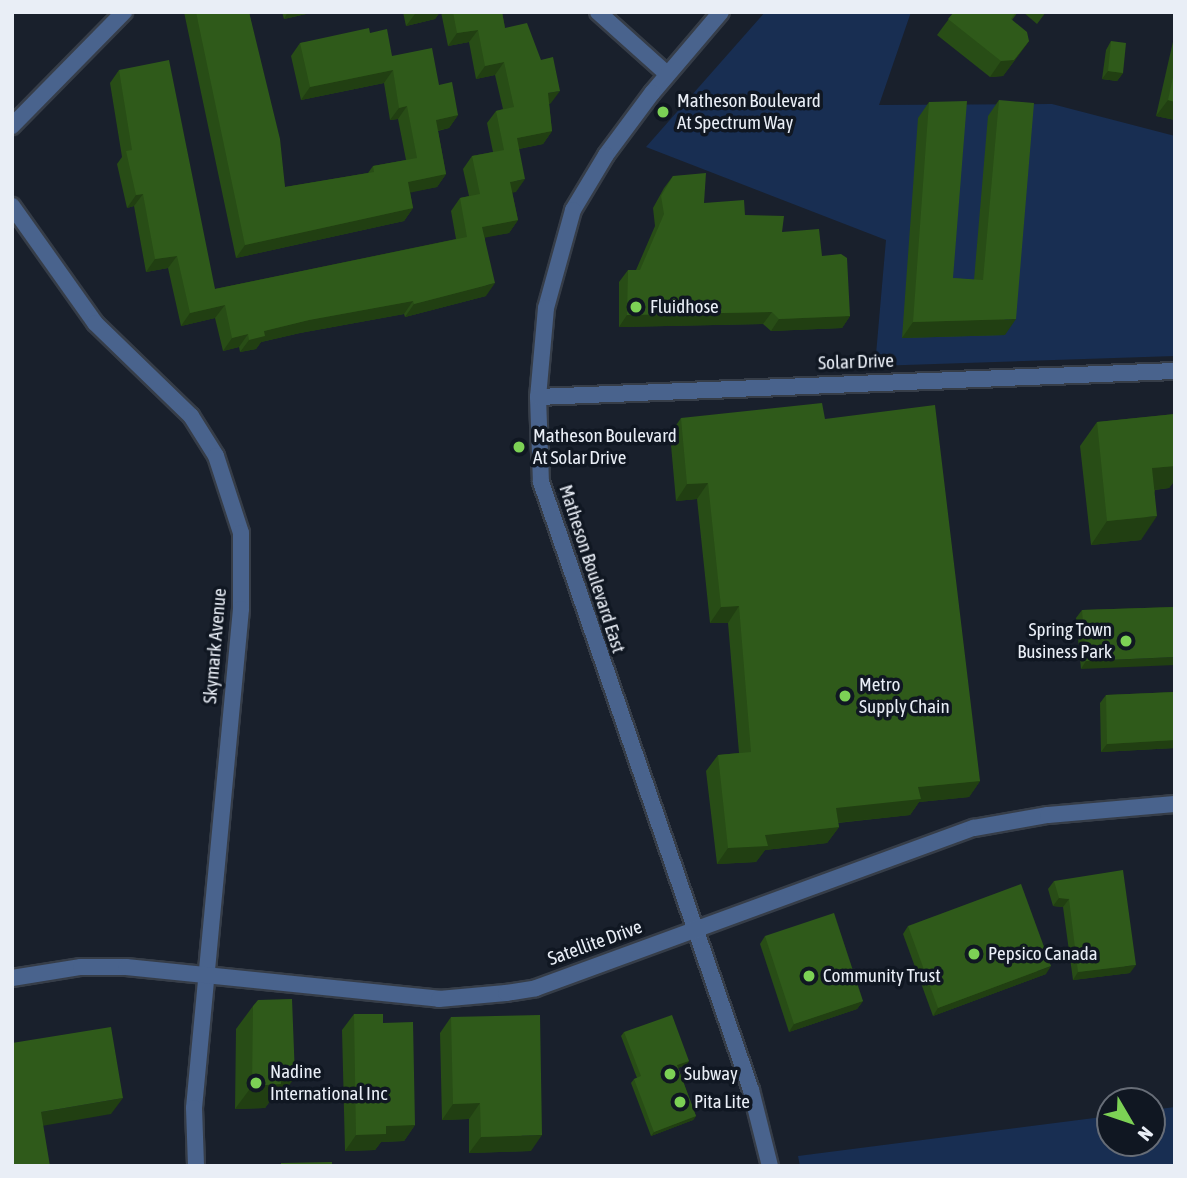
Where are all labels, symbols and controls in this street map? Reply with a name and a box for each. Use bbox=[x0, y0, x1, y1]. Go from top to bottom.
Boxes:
place label: Matheson Boulevard At Spectrum Way bbox=[677, 90, 821, 134]
marker: Matheson Boulevard At Spectrum Way bbox=[655, 104, 671, 120]
place label: Fluidhose bbox=[650, 296, 719, 318]
marker: Fluidhose bbox=[628, 299, 644, 315]
street label: Solar Drive bbox=[818, 349, 894, 375]
place label: Matheson Boulevard At Solar Drive bbox=[533, 425, 677, 469]
marker: Matheson Boulevard At Solar Drive bbox=[511, 439, 527, 455]
street label: Matheson Boulevard East bbox=[554, 482, 630, 656]
street label: Skymark Avenue bbox=[199, 587, 231, 705]
place label: Spring Town Business Park bbox=[1017, 619, 1112, 663]
marker: Spring Town Business Park bbox=[1118, 633, 1134, 649]
place label: Metro Supply Chain bbox=[859, 674, 950, 718]
marker: Metro Supply Chain bbox=[837, 688, 853, 704]
street label: Satellite Drive bbox=[545, 915, 645, 971]
place label: Pepsico Canada bbox=[988, 943, 1098, 965]
marker: Pepsico Canada bbox=[966, 946, 982, 962]
place label: Community Trust bbox=[823, 965, 941, 987]
marker: Community Trust bbox=[801, 968, 817, 984]
place label: Nadine International Inc bbox=[270, 1061, 387, 1105]
place label: Subway bbox=[684, 1063, 738, 1085]
marker: Subway bbox=[662, 1066, 678, 1082]
marker: Nadine International Inc bbox=[248, 1075, 264, 1091]
north arrow bbox=[1096, 1087, 1166, 1157]
place label: Pita Lite bbox=[694, 1091, 750, 1113]
marker: Pita Lite bbox=[672, 1094, 688, 1110]
text: N bbox=[1134, 1123, 1158, 1145]

